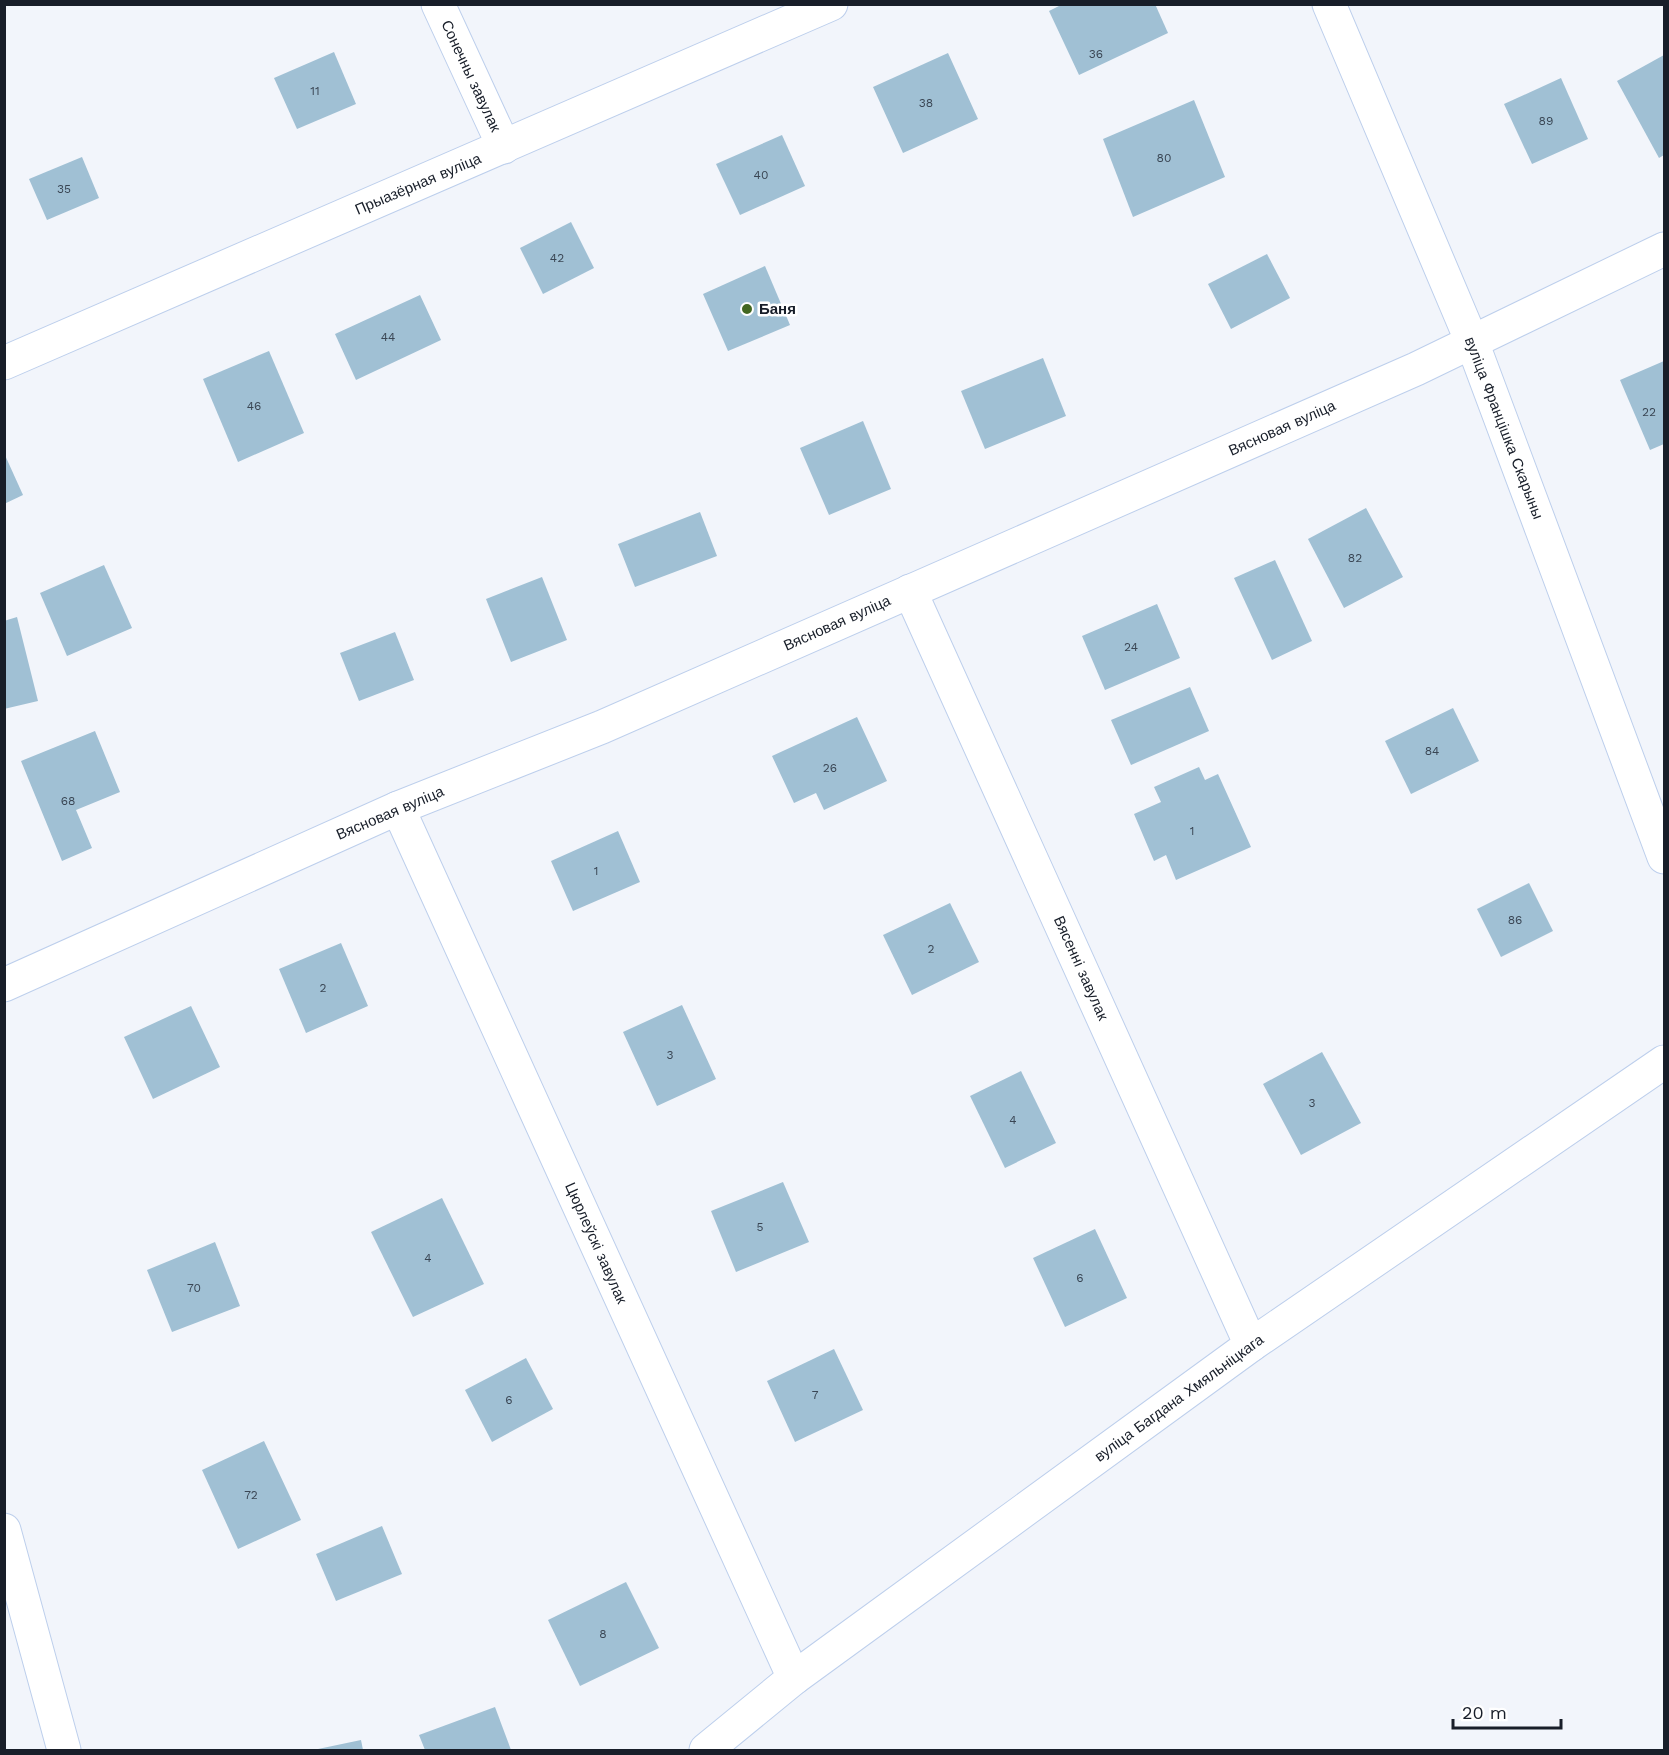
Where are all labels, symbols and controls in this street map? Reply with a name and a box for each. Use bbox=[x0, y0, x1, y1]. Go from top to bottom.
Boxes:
street label: Сонечны завулак bbox=[437, 17, 505, 135]
house number: 36 bbox=[1089, 47, 1103, 61]
house number: 11 bbox=[310, 84, 320, 98]
house number: 38 bbox=[919, 96, 933, 110]
house number: 89 bbox=[1539, 114, 1553, 128]
street label: Прыазёрная вуліца bbox=[352, 149, 484, 219]
house number: 80 bbox=[1157, 151, 1171, 165]
house number: 40 bbox=[754, 168, 768, 182]
house number: 35 bbox=[57, 182, 71, 196]
house number: 42 bbox=[550, 251, 564, 265]
place label: Баня bbox=[759, 300, 796, 318]
marker: Баня bbox=[740, 302, 754, 316]
house number: 44 bbox=[381, 330, 395, 344]
street label: вуліца Францішка Скарыны bbox=[1461, 334, 1547, 522]
street label: Вясновая вуліца bbox=[1226, 396, 1339, 460]
house number: 46 bbox=[247, 399, 261, 413]
house number: 22 bbox=[1642, 405, 1656, 419]
house number: 82 bbox=[1348, 551, 1362, 565]
street label: Вясновая вуліца bbox=[781, 591, 894, 655]
house number: 24 bbox=[1124, 640, 1138, 654]
house number: 84 bbox=[1425, 744, 1439, 758]
house number: 26 bbox=[823, 761, 837, 775]
street label: Вясновая вуліца bbox=[333, 782, 447, 844]
house number: 68 bbox=[61, 794, 75, 808]
house number: 1 bbox=[1190, 824, 1194, 838]
house number: 1 bbox=[594, 864, 598, 878]
street label: Вясенні завулак bbox=[1050, 913, 1112, 1023]
house number: 86 bbox=[1508, 913, 1522, 927]
house number: 2 bbox=[928, 942, 935, 956]
house number: 2 bbox=[320, 981, 327, 995]
house number: 3 bbox=[667, 1048, 674, 1062]
house number: 3 bbox=[1309, 1096, 1316, 1110]
house number: 4 bbox=[1009, 1113, 1017, 1127]
street label: Цюрлеўскі завулак bbox=[561, 1180, 631, 1307]
house number: 5 bbox=[757, 1220, 764, 1234]
house number: 4 bbox=[424, 1251, 432, 1265]
house number: 6 bbox=[1076, 1271, 1084, 1285]
house number: 70 bbox=[187, 1281, 201, 1295]
street label: вуліца Багдана Хмяльніцкага bbox=[1091, 1330, 1268, 1465]
house number: 7 bbox=[812, 1388, 819, 1402]
house number: 6 bbox=[505, 1393, 513, 1407]
house number: 72 bbox=[244, 1488, 258, 1502]
house number: 8 bbox=[599, 1627, 607, 1641]
scale bar bbox=[1453, 1692, 1561, 1730]
text: 20 m bbox=[1462, 1702, 1507, 1723]

